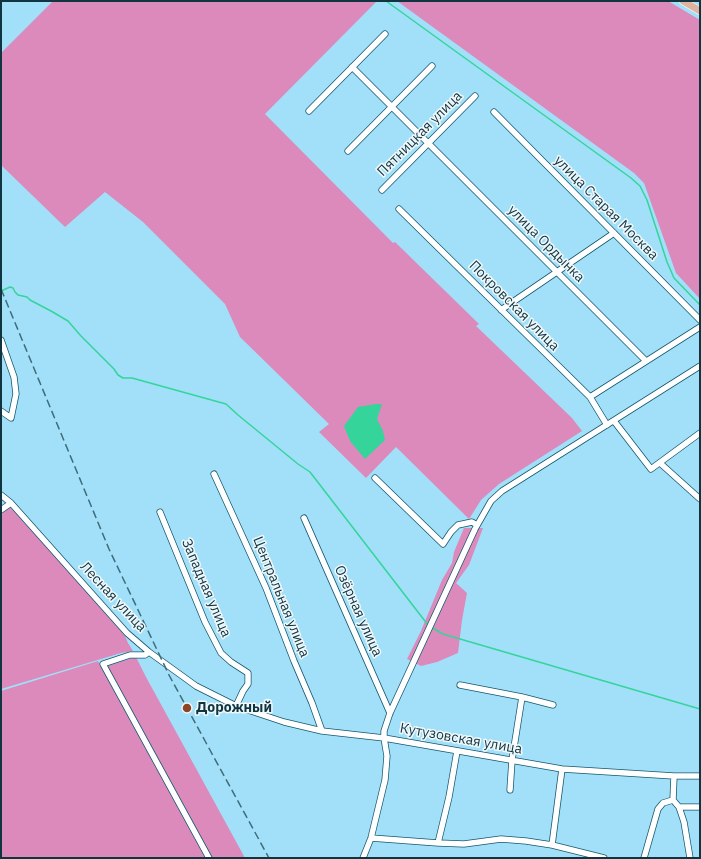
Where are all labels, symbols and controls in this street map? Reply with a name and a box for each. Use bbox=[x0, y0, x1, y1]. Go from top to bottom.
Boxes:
street label: Пятницкая улица bbox=[374, 88, 466, 180]
street label: улица Старая Москва bbox=[550, 152, 662, 264]
street label: улица Ордынка bbox=[504, 202, 588, 286]
street label: Покровская улица bbox=[465, 257, 563, 355]
street label: Центральная улица bbox=[249, 534, 313, 660]
street label: Западная улица bbox=[178, 536, 234, 640]
street label: Лесная улица bbox=[76, 559, 150, 635]
street label: Озёрная улица bbox=[330, 563, 386, 659]
place label: Дорожный bbox=[196, 700, 272, 716]
marker: Дорожный bbox=[181, 702, 193, 714]
street label: Кутузовская улица bbox=[398, 720, 524, 758]

